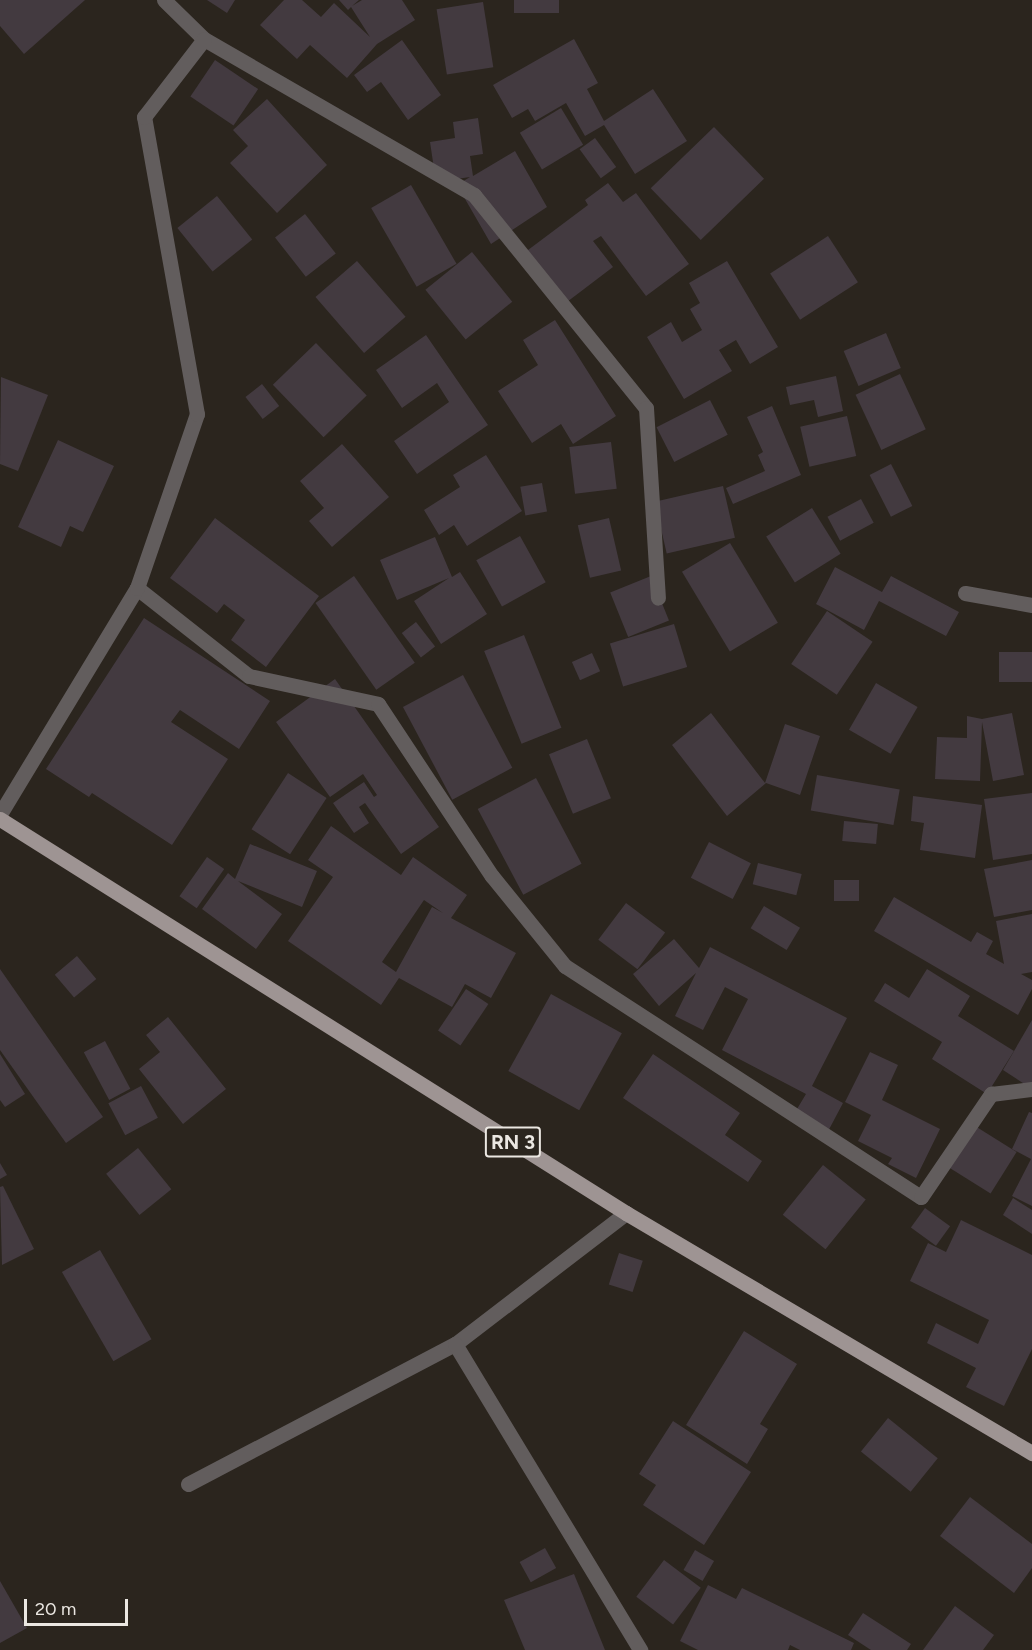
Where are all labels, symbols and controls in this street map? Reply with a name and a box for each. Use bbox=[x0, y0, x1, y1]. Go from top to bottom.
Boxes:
road number: RN 3 bbox=[484, 1125, 542, 1159]
scale bar bbox=[27, 1587, 130, 1625]
text: 20 m bbox=[35, 1598, 76, 1620]

